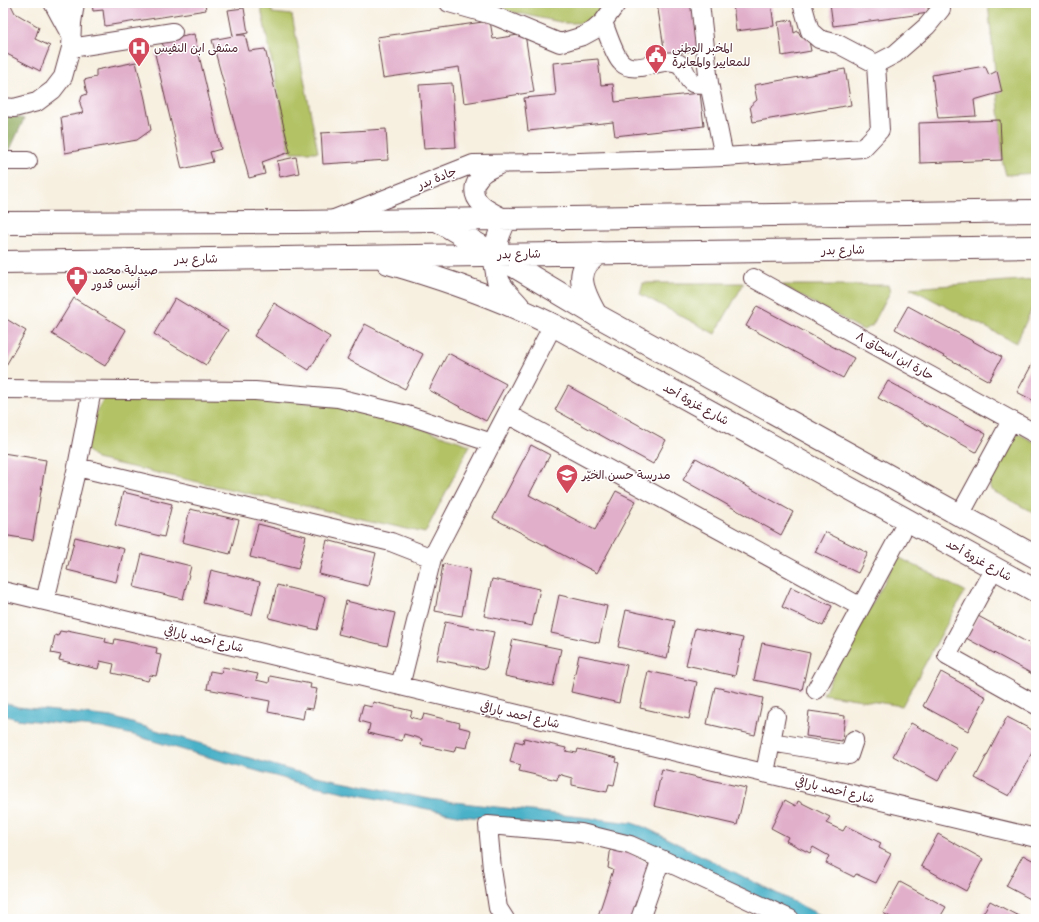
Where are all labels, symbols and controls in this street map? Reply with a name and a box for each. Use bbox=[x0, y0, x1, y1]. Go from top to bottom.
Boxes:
hospital icon: مشفى ابن النفيس bbox=[126, 35, 152, 68]
place label: مشفى ابن النفيس bbox=[154, 41, 238, 56]
place label: المخبر الوطني للمعايير والمعايرة bbox=[672, 41, 750, 70]
public building icon: المخبر الوطني للمعايير والمعايرة bbox=[643, 42, 669, 75]
street label: جادة بدر bbox=[415, 164, 459, 193]
street label: شارع بدر bbox=[820, 243, 865, 259]
street label: شارع بدر bbox=[496, 247, 541, 263]
street label: شارع بدر bbox=[173, 252, 218, 268]
place label: صيدلية محمد أنيس قدور bbox=[91, 263, 158, 292]
pharmacy icon: صيدلية محمد أنيس قدور bbox=[64, 264, 90, 297]
street label: حارة ابن اسحاق ٨ bbox=[853, 329, 936, 384]
street label: شارع غزوة أحد bbox=[660, 380, 731, 430]
school or university icon: مدرسة حسن الخيّر bbox=[554, 462, 580, 495]
place label: مدرسة حسن الخيّر bbox=[581, 468, 671, 483]
street label: شارع غزوة أحد bbox=[943, 536, 1014, 586]
street label: شارع أحمد بارافي bbox=[162, 622, 245, 657]
street label: شارع أحمد بارافي bbox=[478, 698, 561, 733]
street label: شارع أحمد بارافي bbox=[793, 773, 876, 808]

